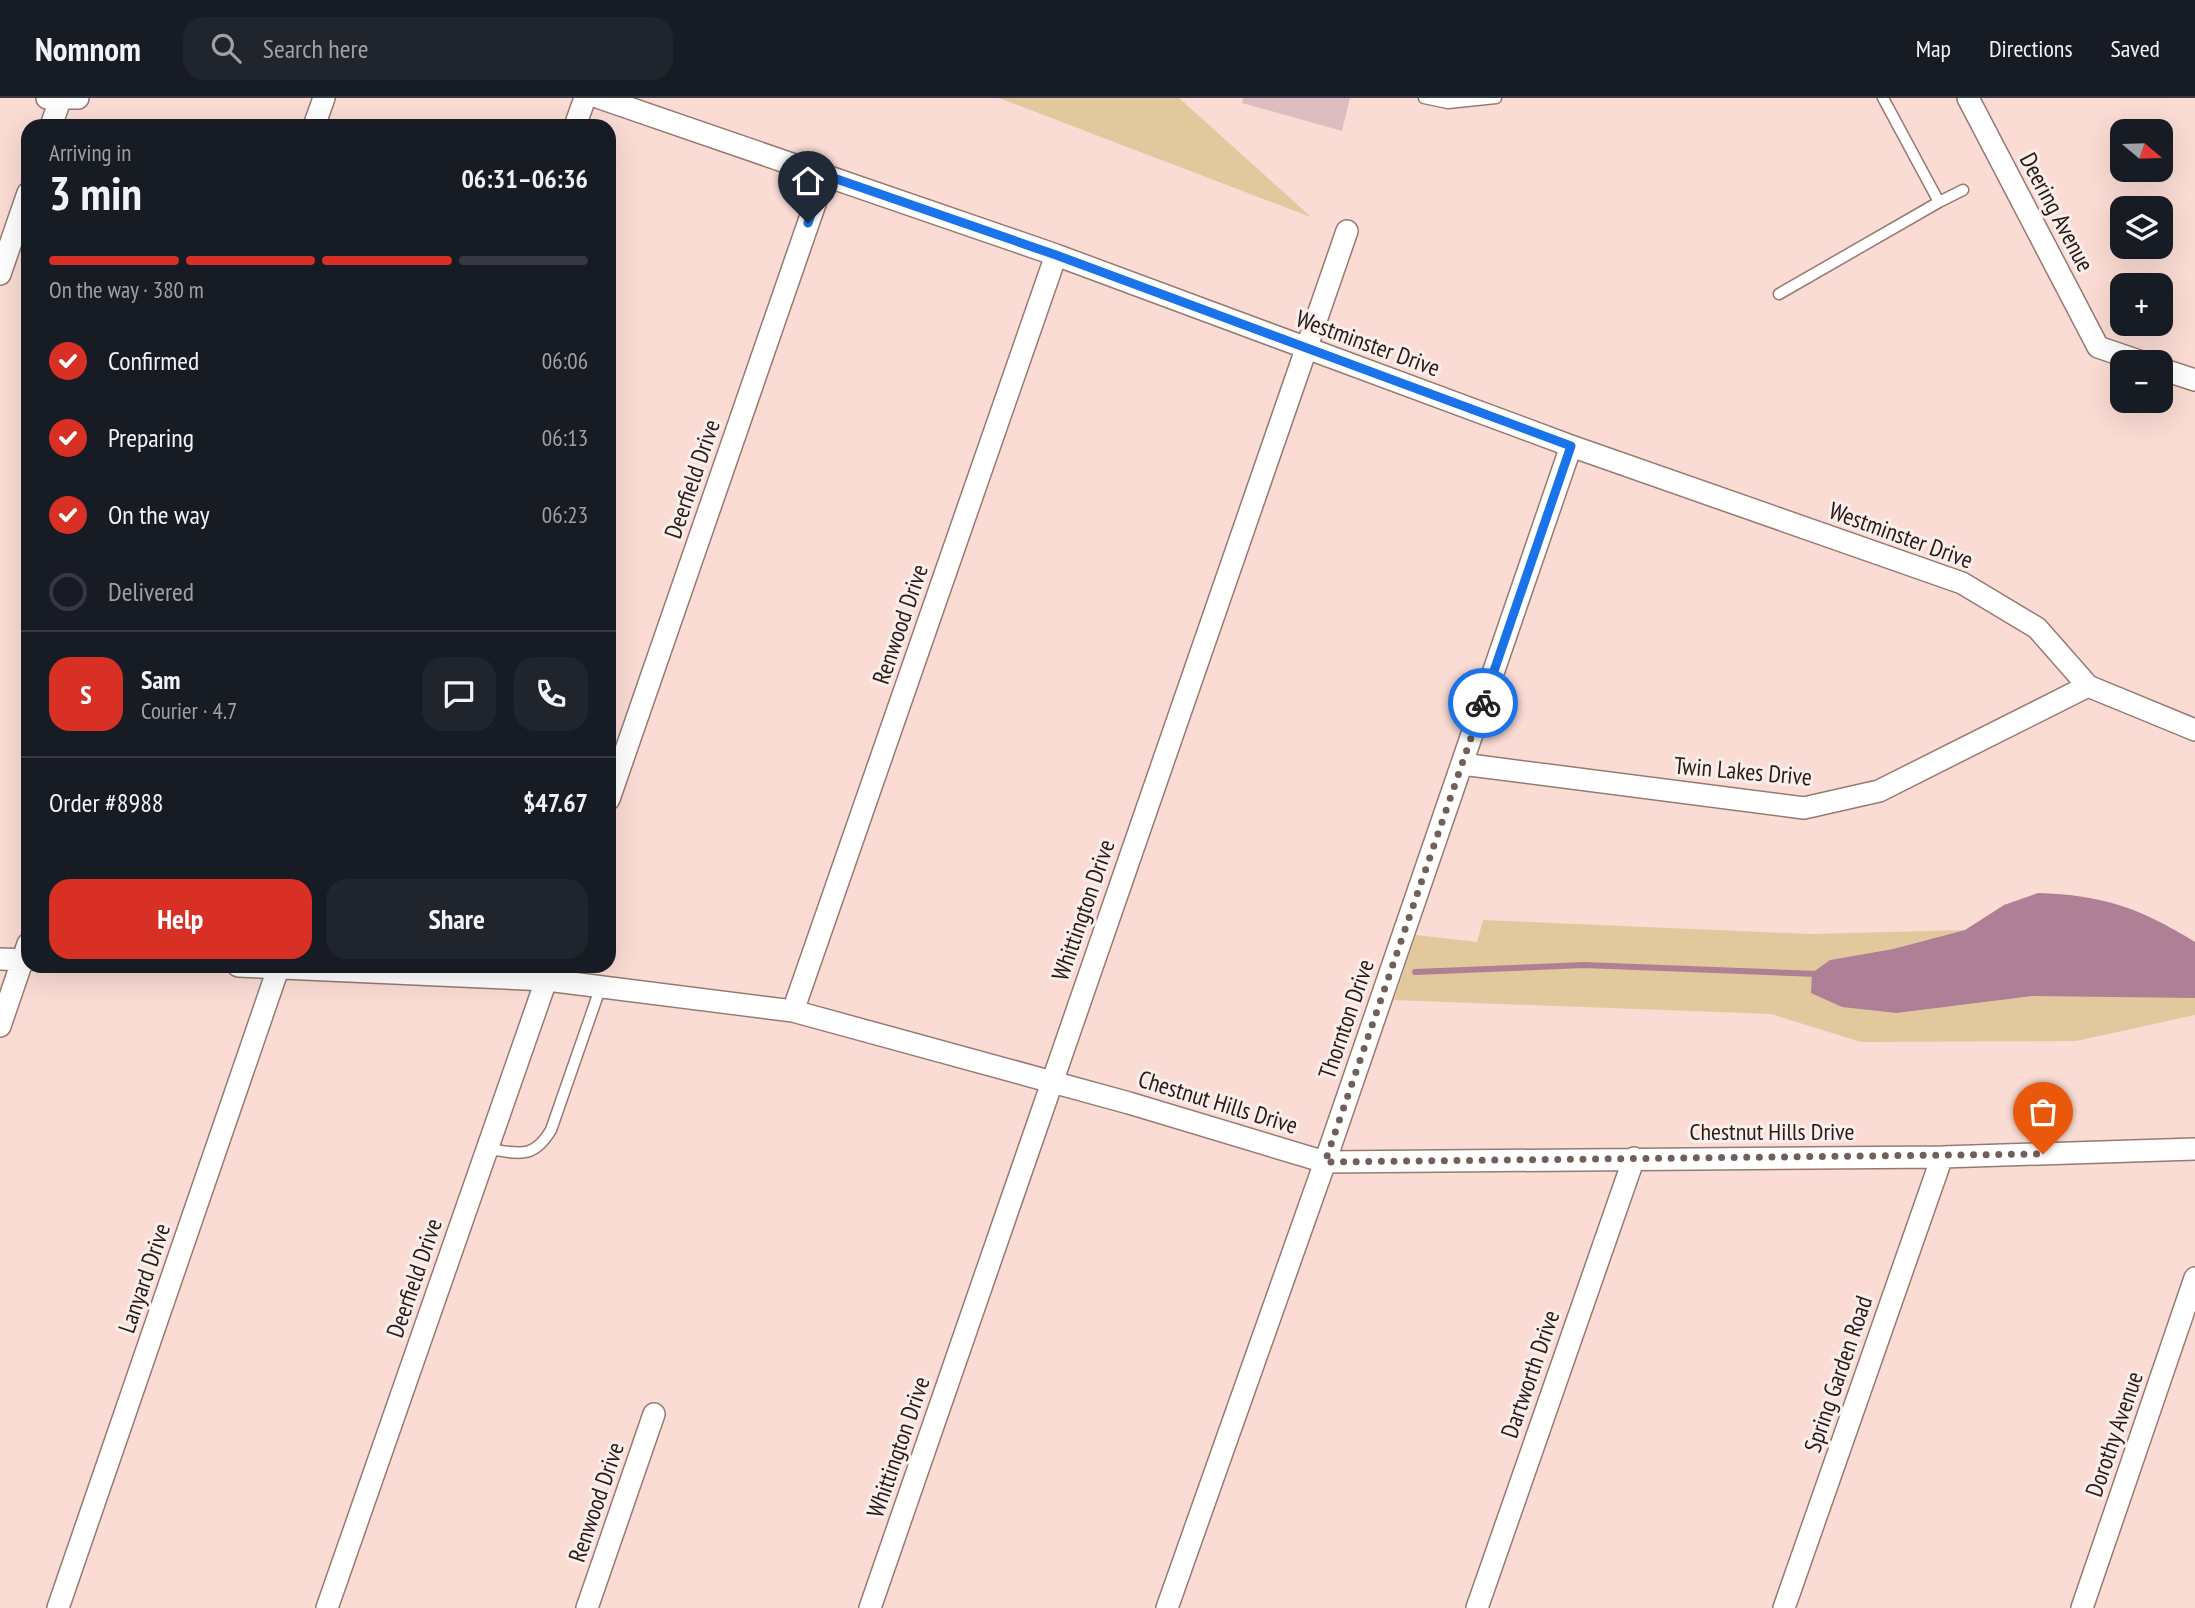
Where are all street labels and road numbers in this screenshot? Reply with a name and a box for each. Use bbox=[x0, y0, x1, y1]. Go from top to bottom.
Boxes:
street label: Deering Avenue bbox=[2013, 147, 2101, 277]
street label: Westminster Drive bbox=[1292, 303, 1444, 383]
street label: Deerfield Drive bbox=[657, 415, 727, 543]
street label: Westminster Drive bbox=[1825, 495, 1977, 575]
street label: Renwood Drive bbox=[865, 560, 935, 688]
street label: Twin Lakes Drive bbox=[1673, 750, 1813, 792]
street label: Whittington Drive bbox=[1044, 835, 1122, 985]
street label: Thornton Drive bbox=[1311, 955, 1381, 1083]
street label: Chestnut Hills Drive bbox=[1135, 1063, 1301, 1141]
street label: Chestnut Hills Drive bbox=[1690, 1116, 1854, 1147]
street label: Deerfield Drive bbox=[379, 1214, 449, 1342]
street label: Lanyard Drive bbox=[111, 1219, 177, 1337]
street label: Spring Garden Road bbox=[1797, 1292, 1879, 1456]
street label: Dartworth Drive bbox=[1494, 1306, 1566, 1442]
street label: Dorothy Avenue bbox=[2078, 1367, 2150, 1501]
street label: Whittington Drive bbox=[859, 1372, 937, 1522]
street label: Renwood Drive bbox=[561, 1438, 631, 1566]

